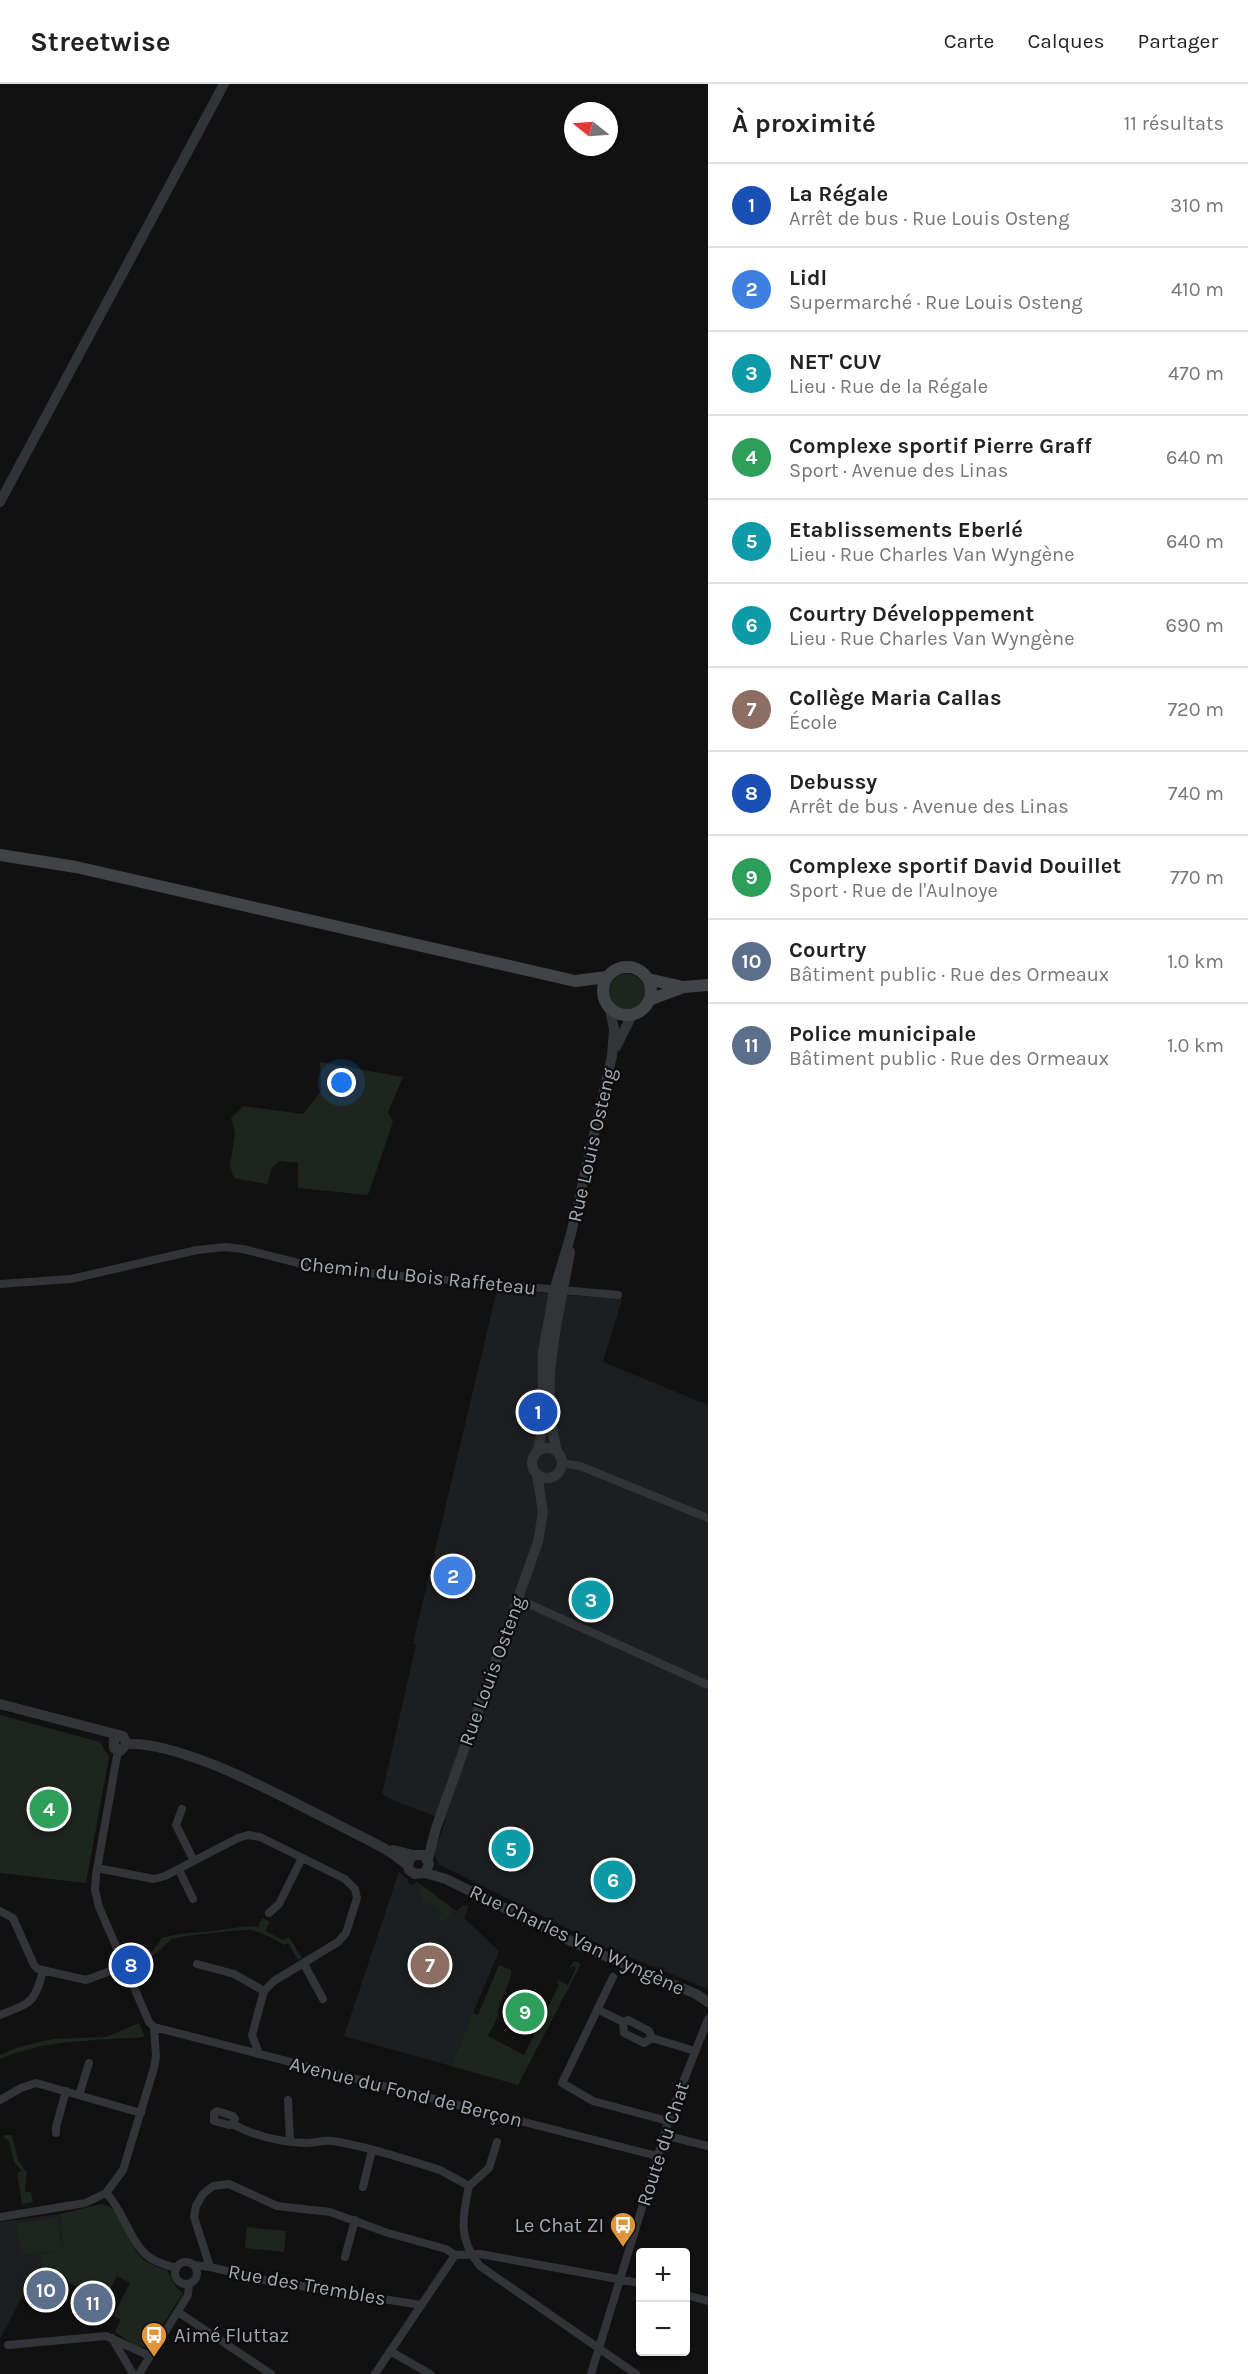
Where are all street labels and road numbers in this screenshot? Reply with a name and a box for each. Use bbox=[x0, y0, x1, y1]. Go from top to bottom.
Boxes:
street label: Rue Louis Osteng bbox=[563, 1066, 621, 1224]
street label: Chemin du Bois Raffeteau bbox=[299, 1252, 537, 1300]
street label: Rue Louis Osteng bbox=[454, 1593, 530, 1749]
street label: Rue Charles Van Wyngène bbox=[466, 1880, 688, 2000]
street label: Avenue du Fond de Berçon bbox=[287, 2052, 525, 2132]
street label: Route du Chat bbox=[632, 2078, 694, 2209]
street label: Rue des Trembles bbox=[226, 2260, 388, 2310]

